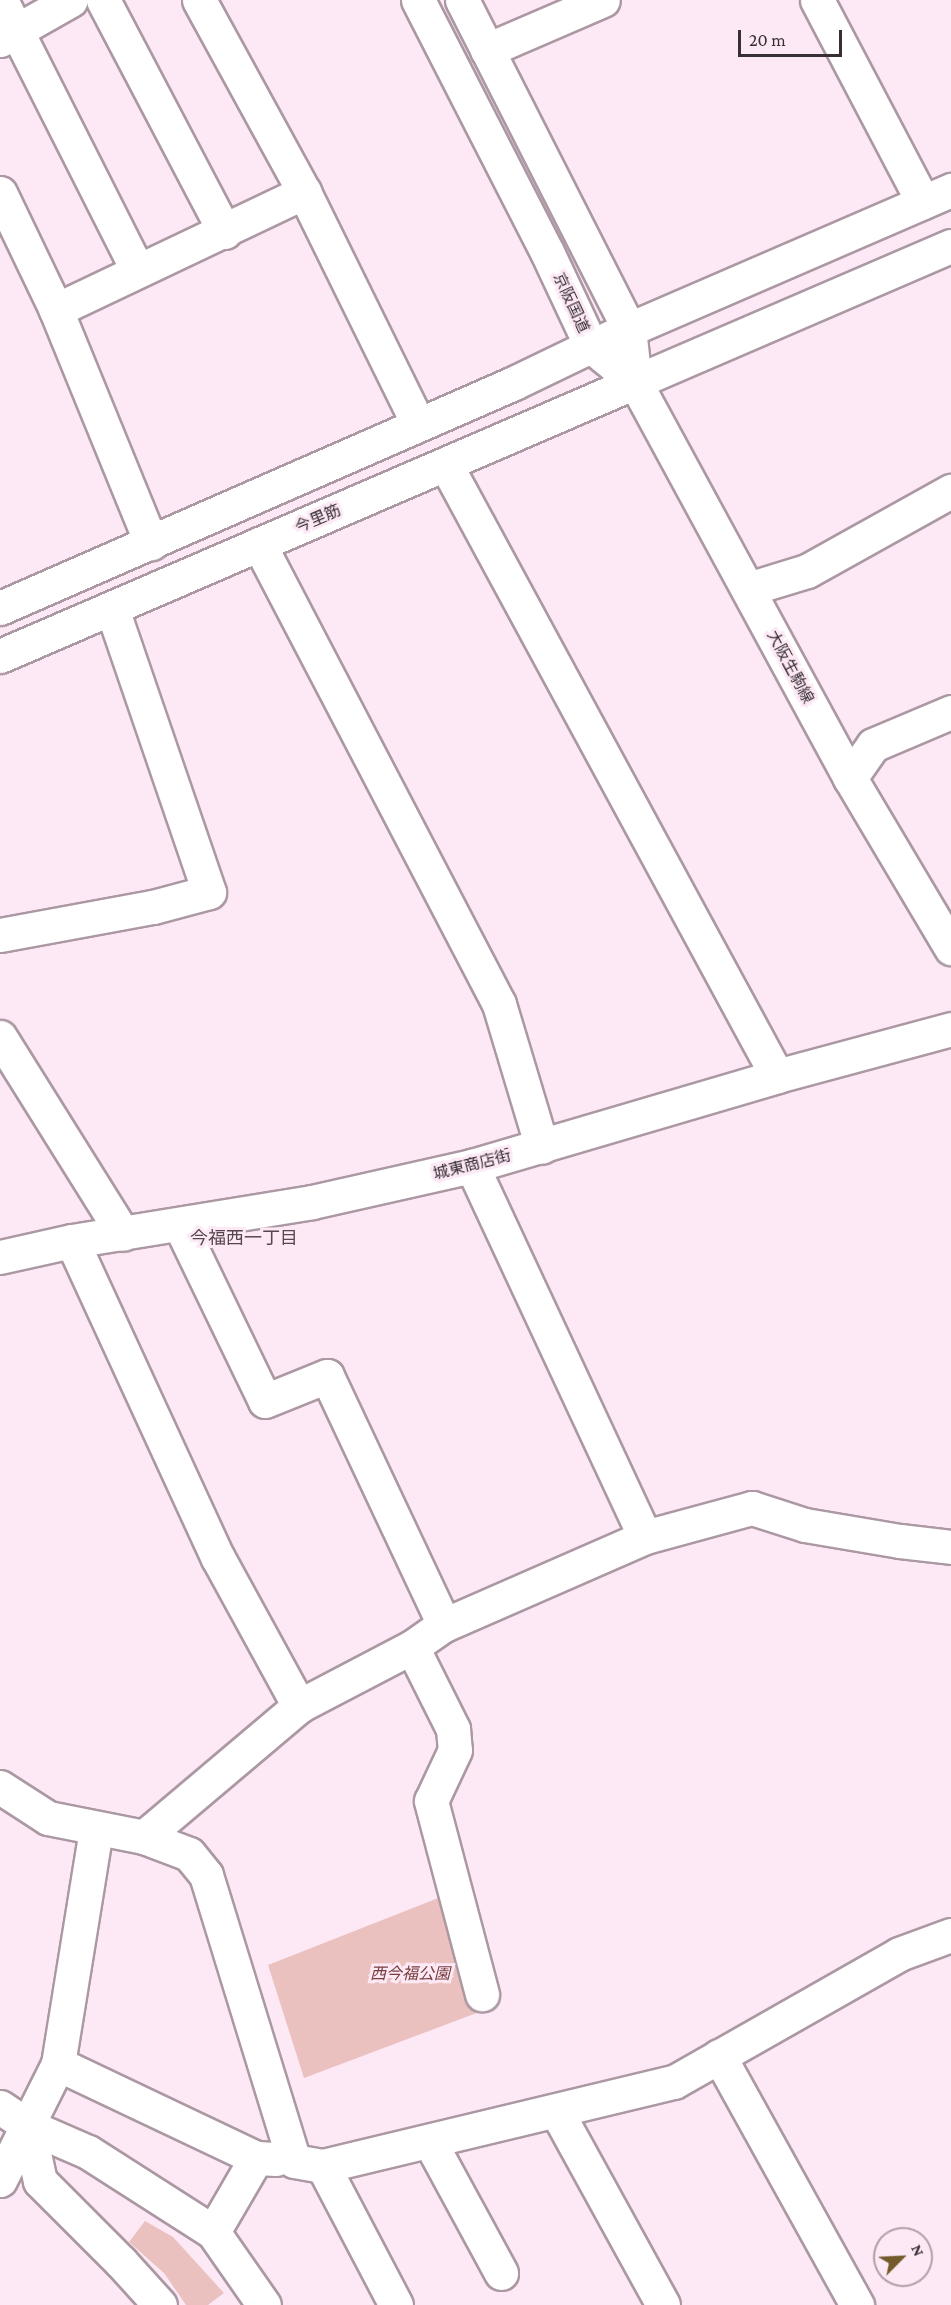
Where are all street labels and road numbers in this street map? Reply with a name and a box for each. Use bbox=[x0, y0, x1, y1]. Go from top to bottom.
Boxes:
street label: 京阪国道 bbox=[549, 270, 593, 336]
street label: 今里筋 bbox=[292, 501, 344, 537]
street label: 大阪生駒線 bbox=[763, 627, 817, 707]
street label: 城東商店街 bbox=[431, 1146, 513, 1184]

